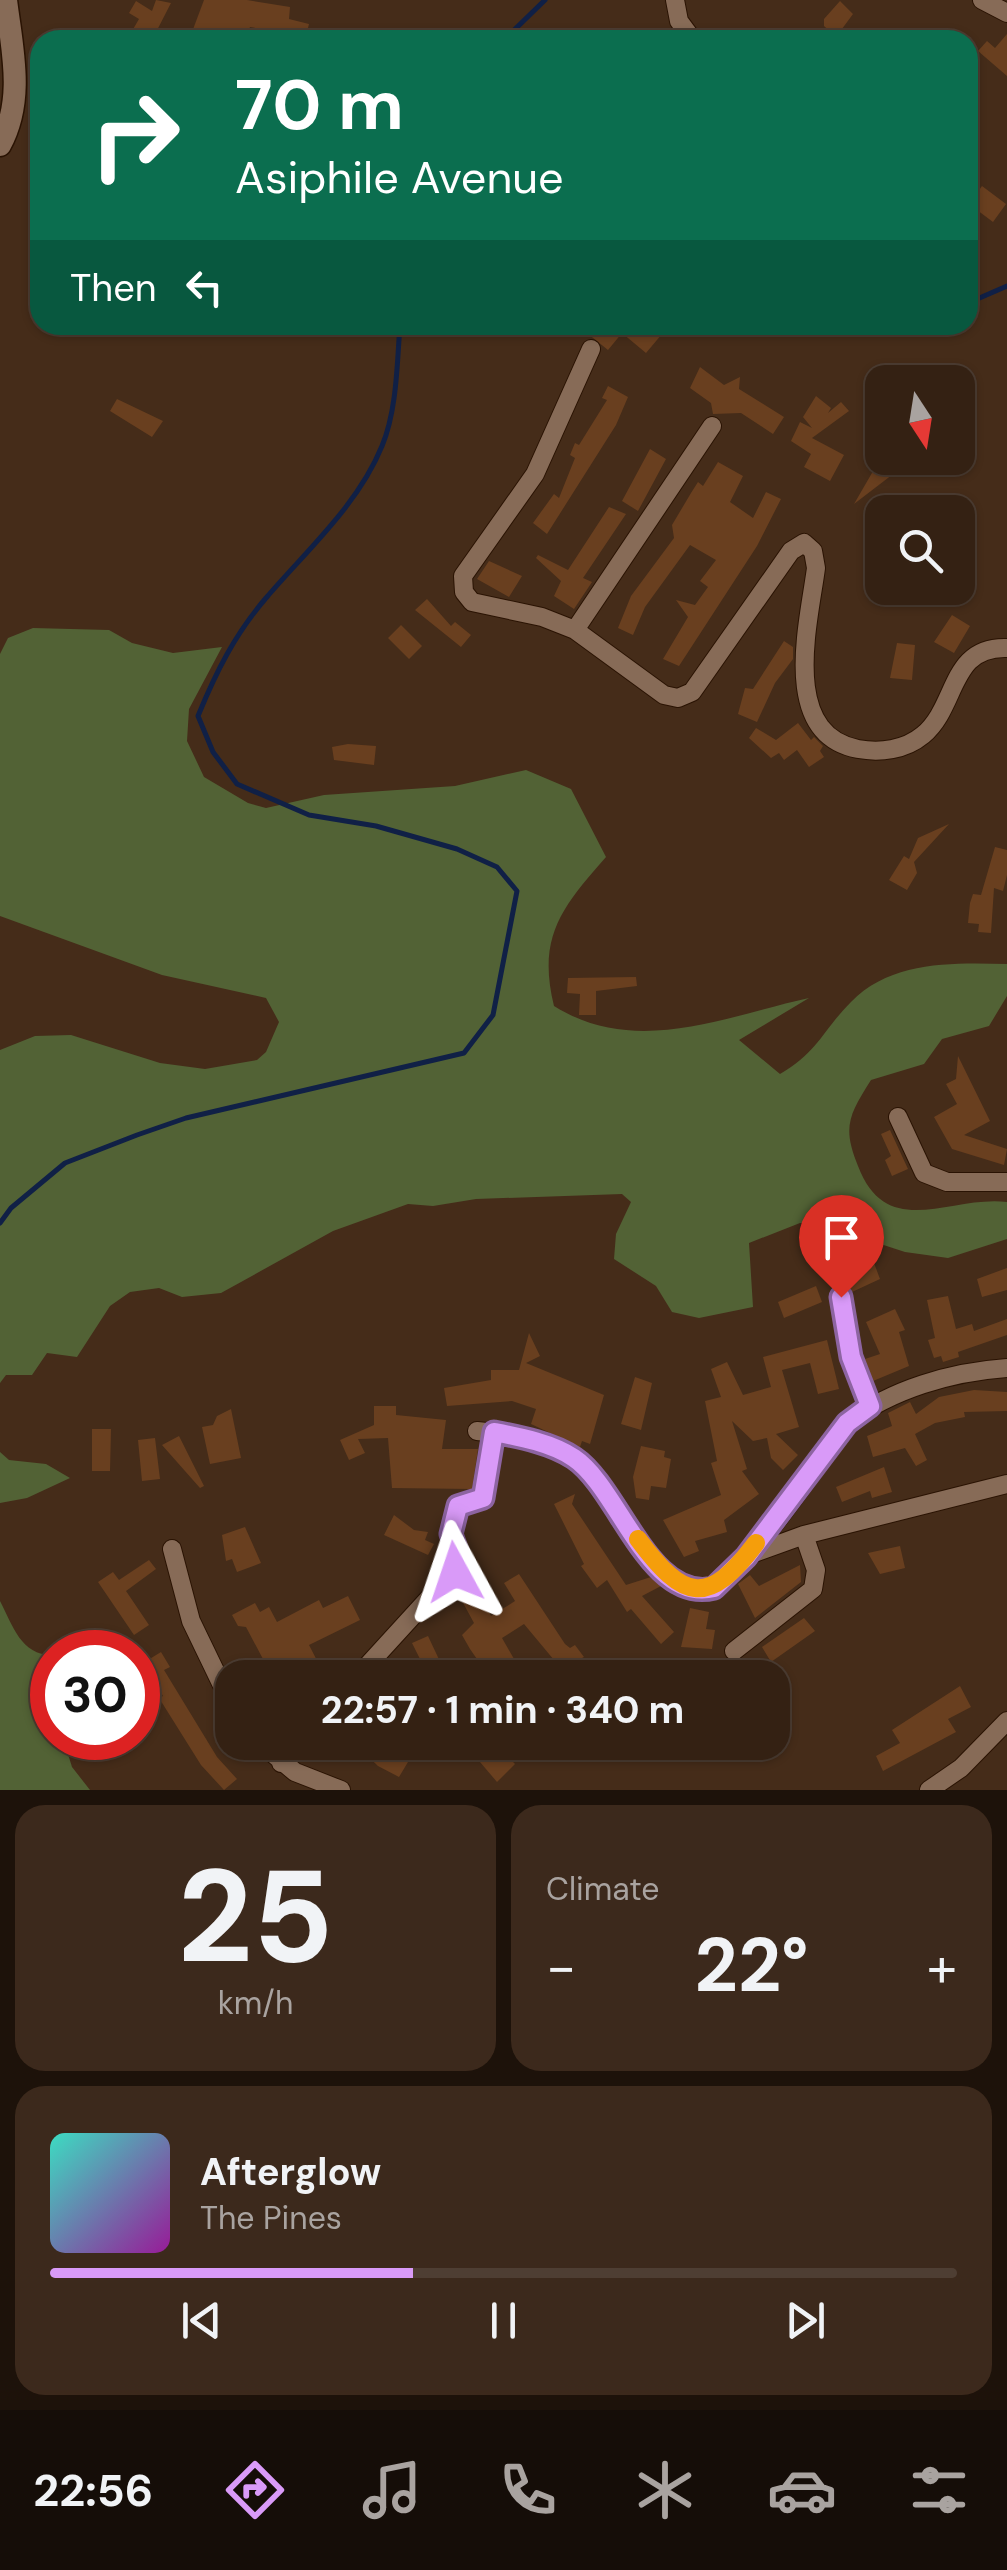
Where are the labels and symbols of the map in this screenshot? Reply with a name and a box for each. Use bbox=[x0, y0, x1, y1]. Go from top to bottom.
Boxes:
north arrow bbox=[865, 365, 975, 475]
pin bbox=[799, 1195, 884, 1298]
position arrow bbox=[403, 1520, 507, 1624]
speed limit sign: 30 bbox=[30, 1630, 160, 1760]

